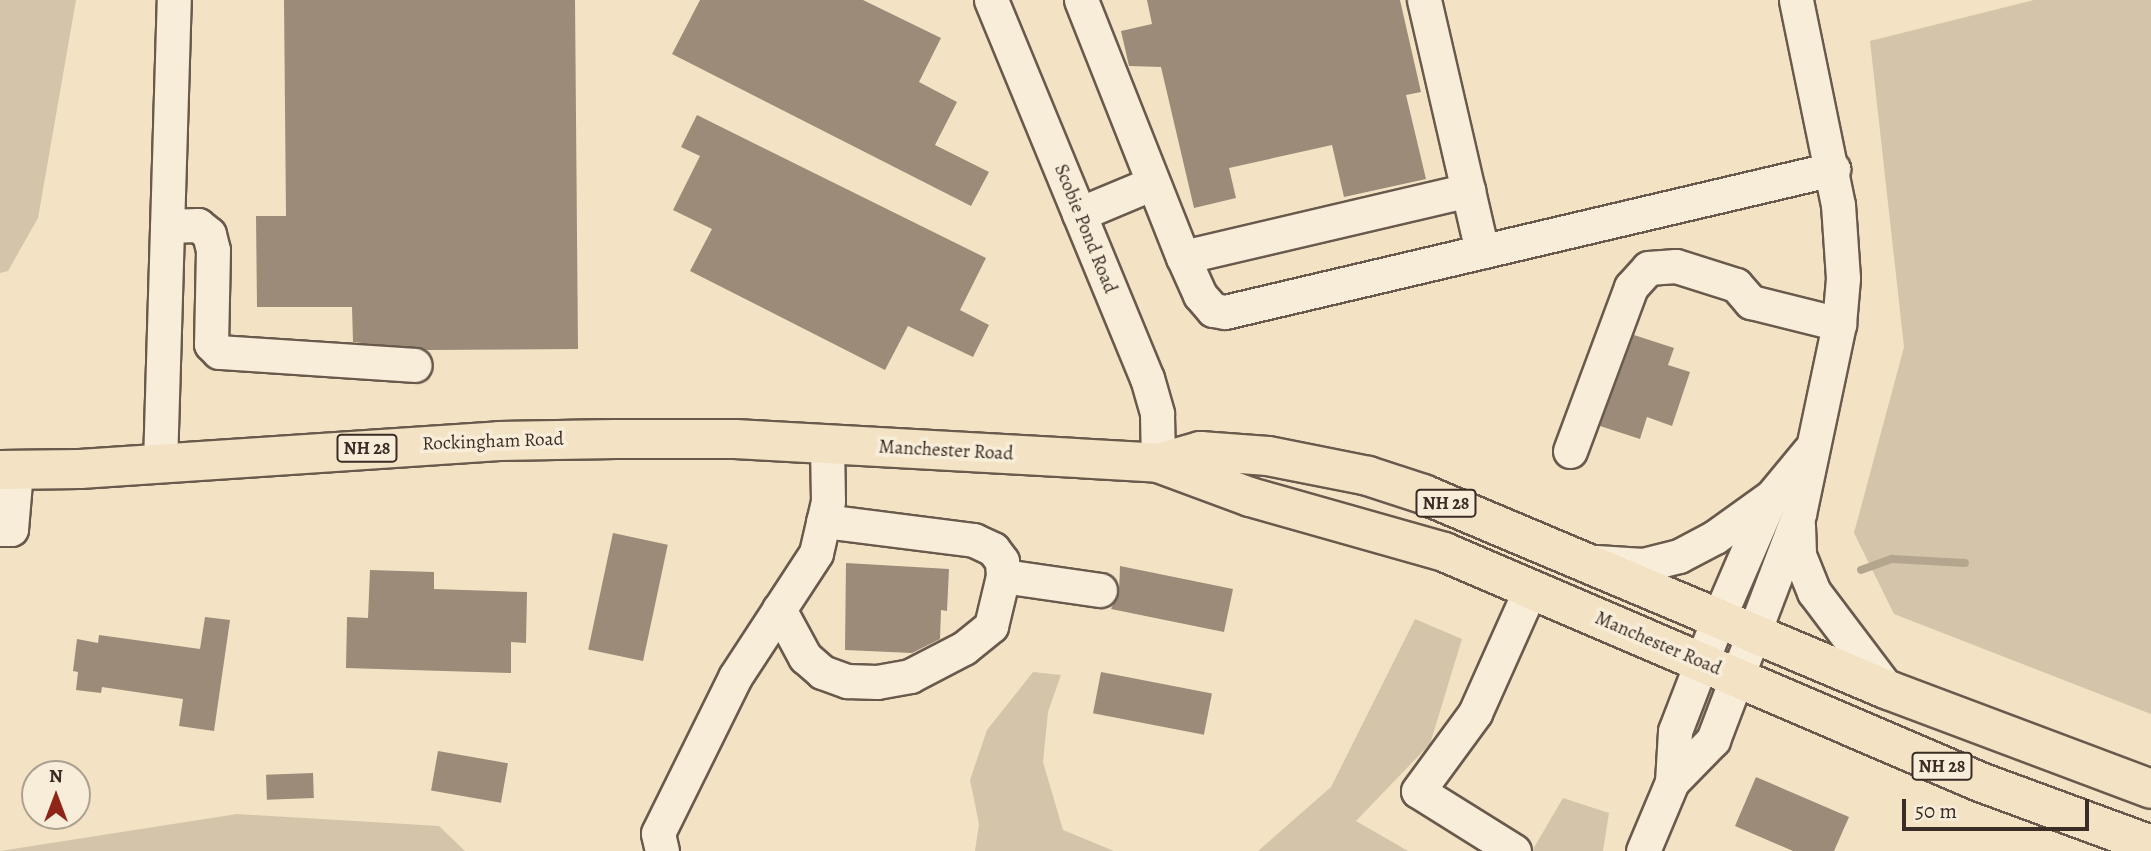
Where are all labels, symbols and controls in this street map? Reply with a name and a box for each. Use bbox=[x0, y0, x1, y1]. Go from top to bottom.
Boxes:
street label: Scobie Pond Road bbox=[1049, 161, 1121, 297]
street label: Rockingham Road bbox=[422, 428, 564, 456]
road number: NH 28 bbox=[336, 434, 398, 462]
street label: Manchester Road bbox=[878, 436, 1014, 466]
road number: NH 28 bbox=[1414, 489, 1478, 518]
street label: Manchester Road bbox=[1591, 607, 1725, 681]
road number: NH 28 bbox=[1910, 752, 1974, 780]
north arrow bbox=[21, 760, 91, 830]
text: N bbox=[49, 763, 63, 789]
scale bar bbox=[1906, 784, 2093, 828]
text: 50 m bbox=[1915, 797, 1957, 825]

